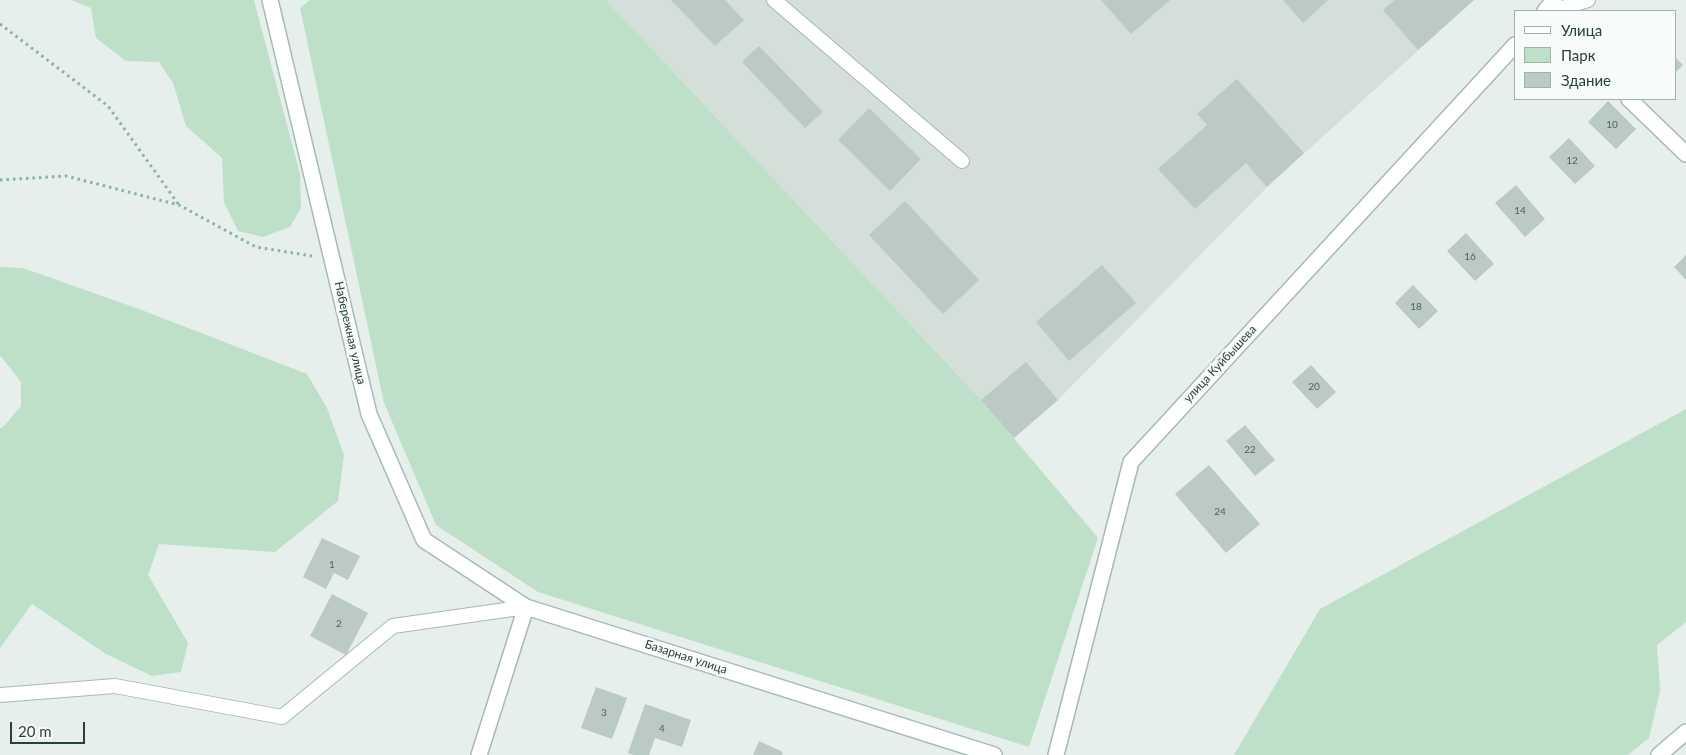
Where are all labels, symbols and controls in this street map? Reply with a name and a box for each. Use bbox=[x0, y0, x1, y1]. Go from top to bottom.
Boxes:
legend bbox=[1514, 10, 1676, 100]
text: Улица bbox=[1561, 21, 1602, 39]
text: Парк bbox=[1561, 46, 1595, 64]
text: Здание bbox=[1561, 71, 1611, 89]
house number: 10 bbox=[1606, 119, 1618, 131]
house number: 12 bbox=[1566, 155, 1578, 167]
house number: 14 bbox=[1514, 205, 1526, 217]
house number: 16 bbox=[1464, 251, 1476, 263]
street label: Набережная улица bbox=[331, 280, 369, 386]
house number: 18 bbox=[1410, 301, 1422, 313]
street label: улица Куйбышева bbox=[1181, 322, 1259, 406]
house number: 20 bbox=[1308, 381, 1320, 393]
house number: 22 bbox=[1244, 444, 1256, 456]
house number: 24 bbox=[1214, 506, 1226, 518]
house number: 1 bbox=[329, 559, 335, 571]
house number: 2 bbox=[336, 618, 342, 630]
street label: Базарная улица bbox=[643, 637, 729, 677]
house number: 3 bbox=[601, 707, 607, 719]
scale bar bbox=[12, 712, 88, 744]
text: 20 m bbox=[18, 722, 52, 740]
house number: 4 bbox=[659, 723, 665, 735]

